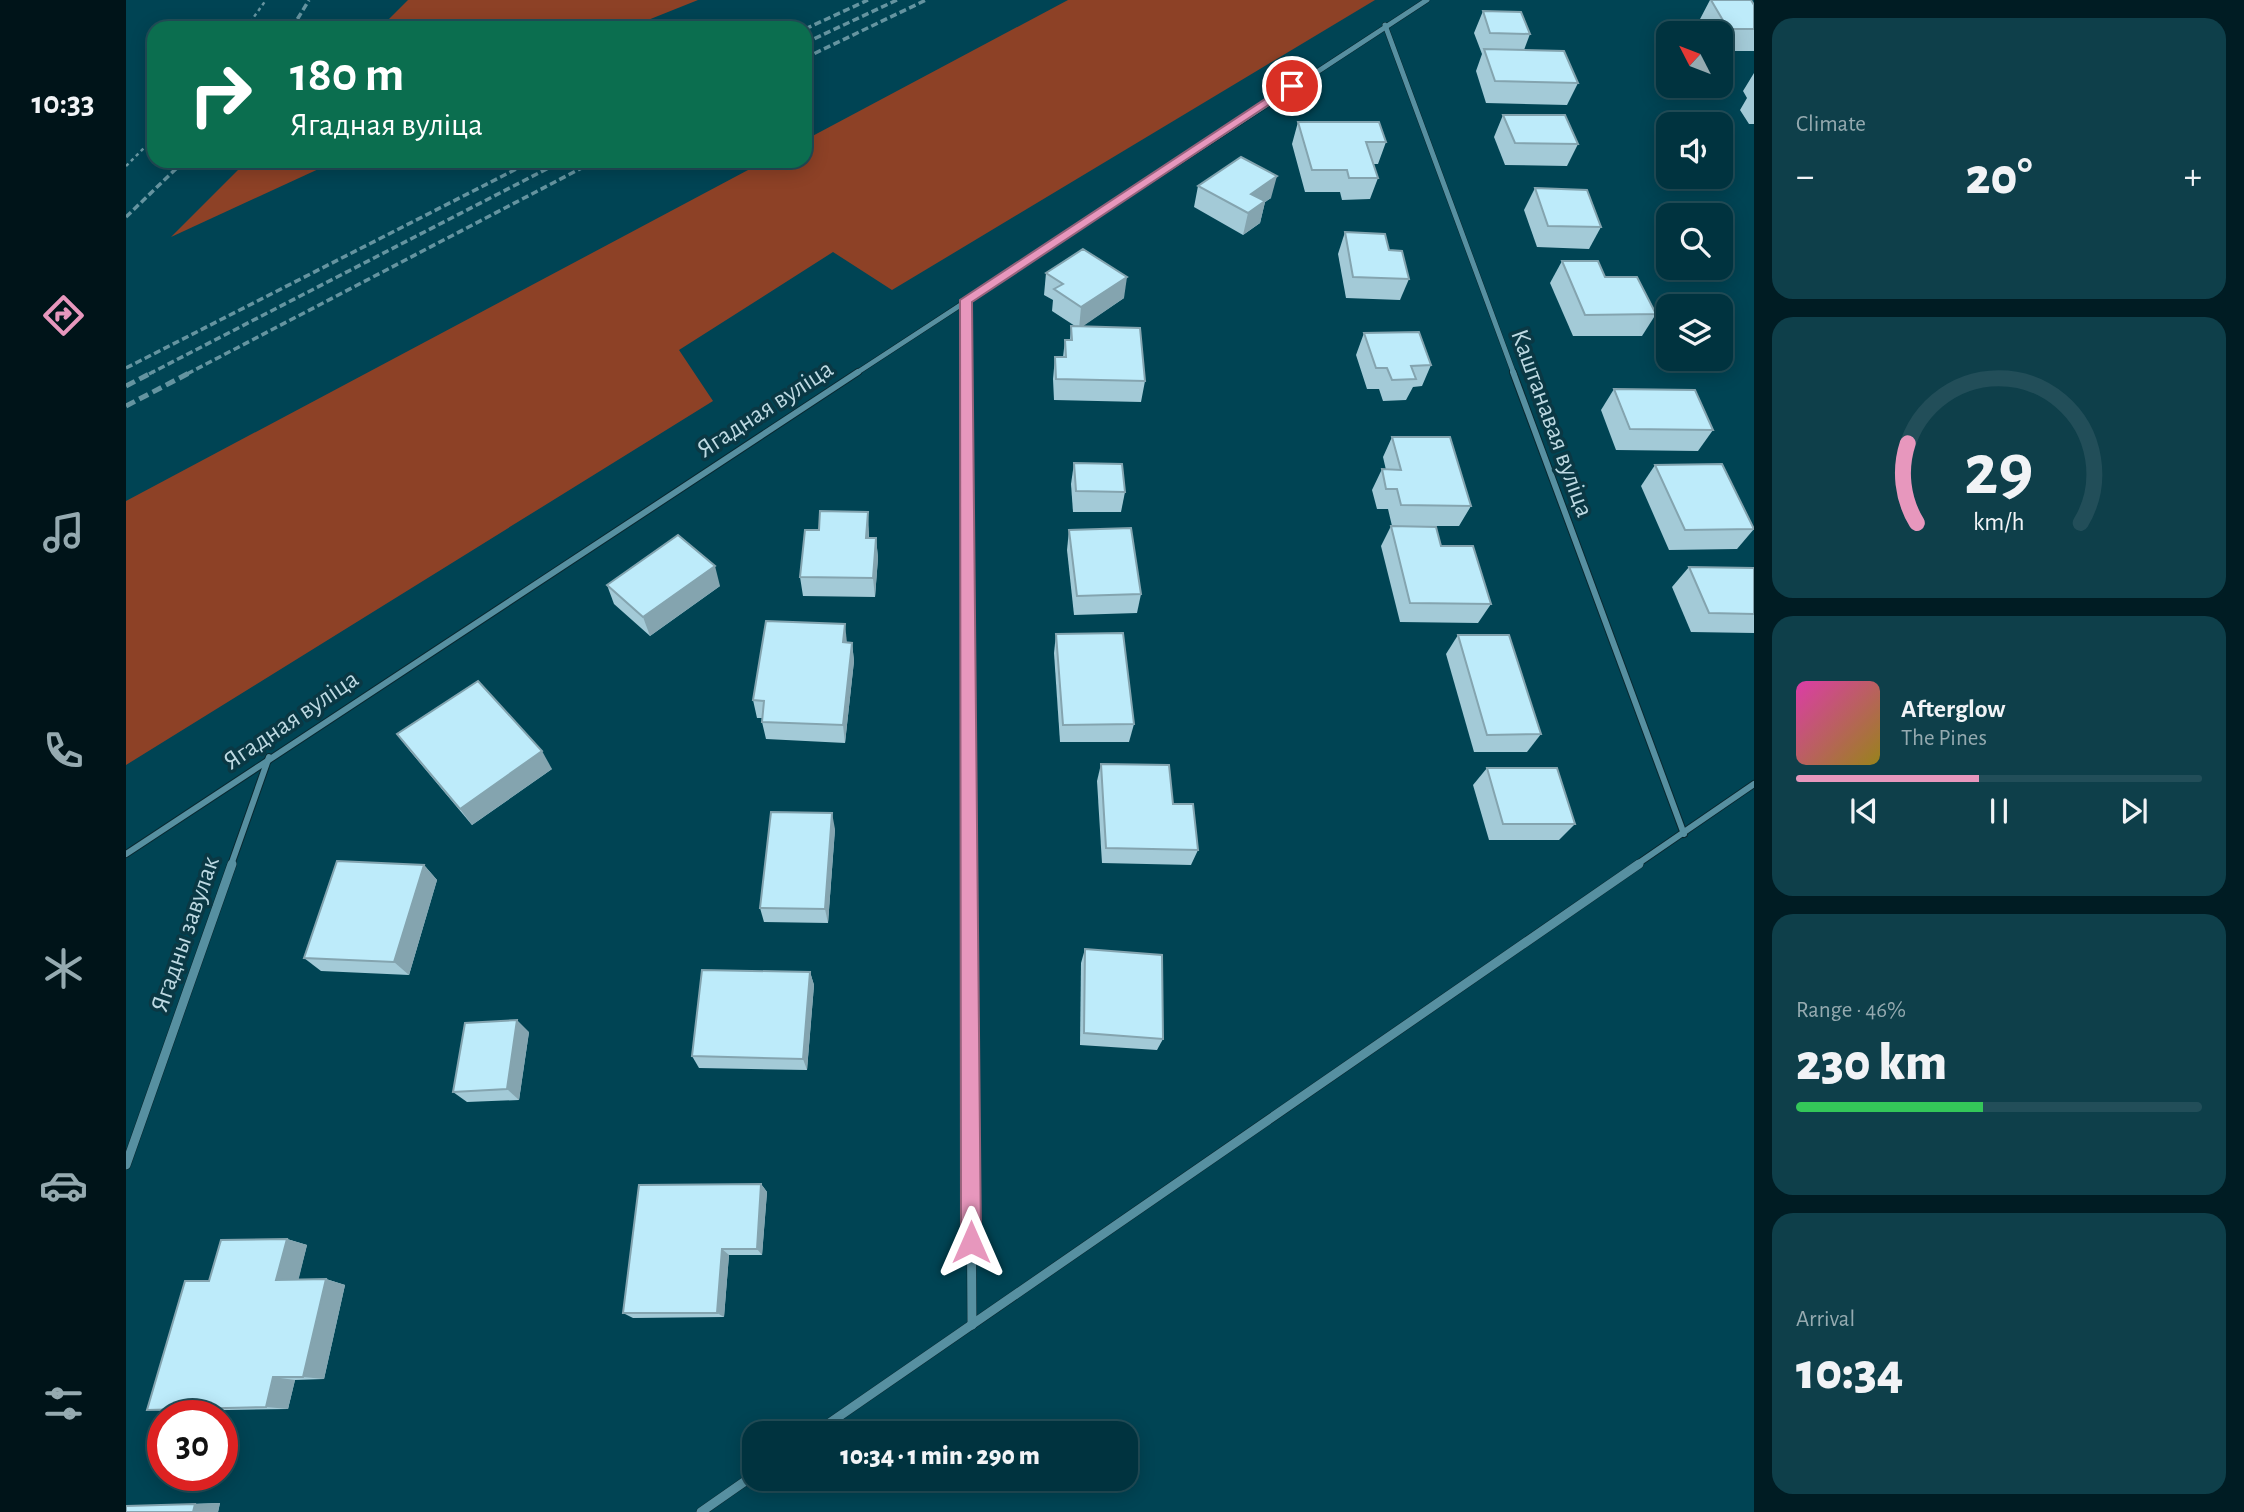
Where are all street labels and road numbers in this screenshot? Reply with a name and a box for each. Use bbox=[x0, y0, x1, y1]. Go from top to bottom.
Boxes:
street label: Каштанавая вуліца bbox=[1506, 326, 1598, 520]
street label: Ягадная вуліца bbox=[692, 355, 838, 463]
street label: Ягадная вуліца bbox=[219, 665, 363, 775]
street label: Ягадны завулак bbox=[146, 853, 224, 1015]

